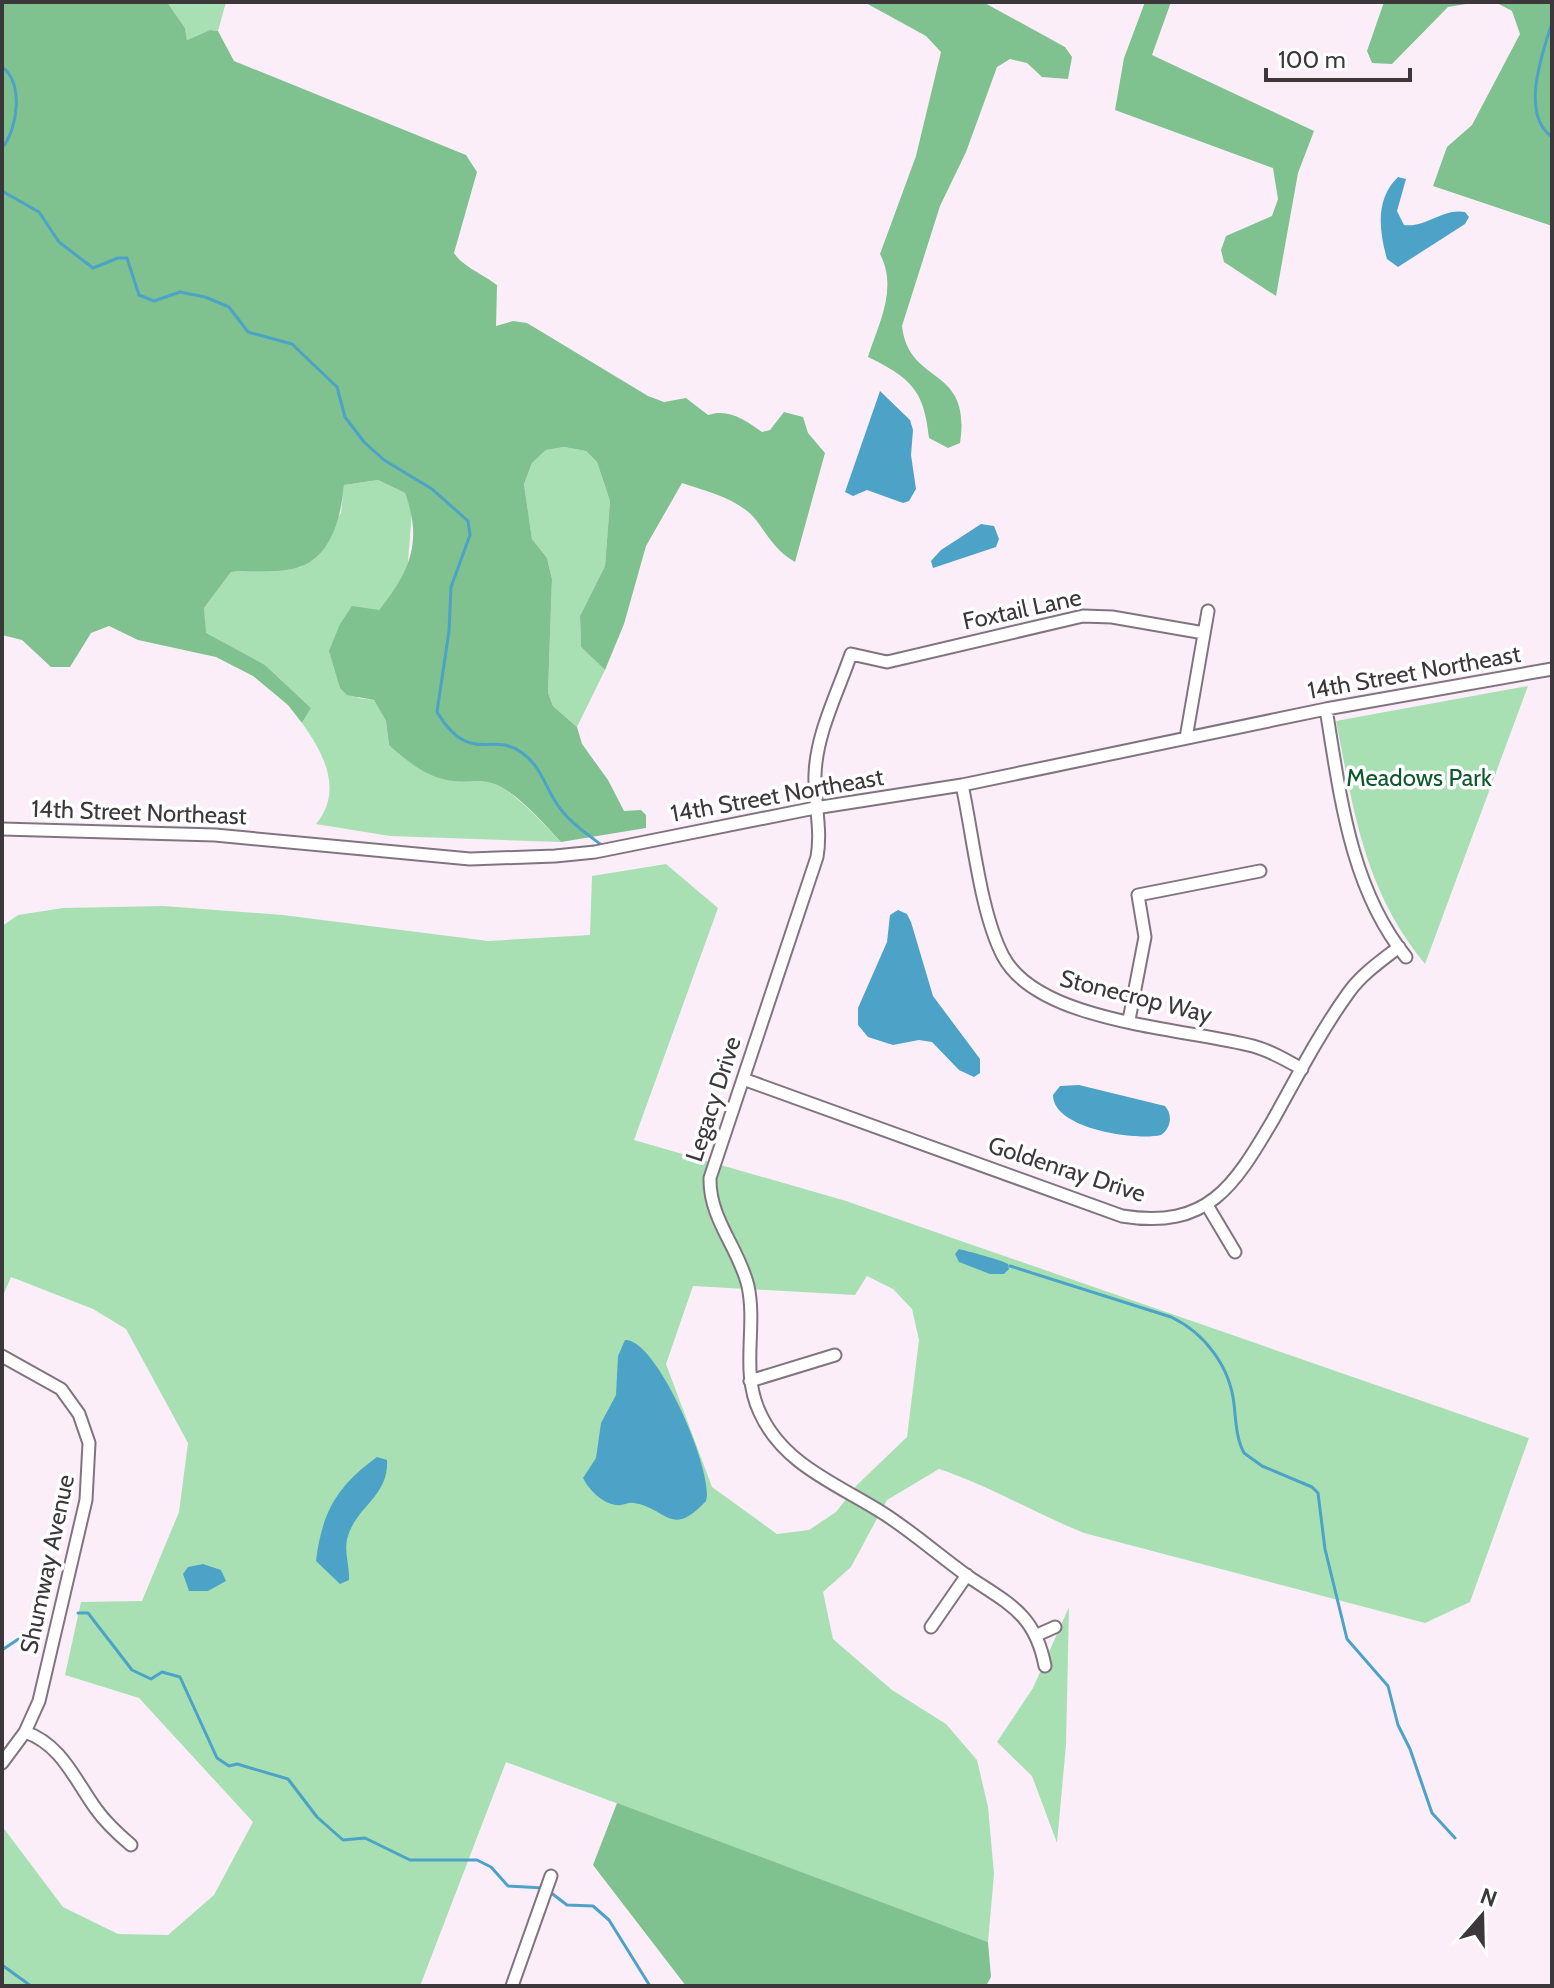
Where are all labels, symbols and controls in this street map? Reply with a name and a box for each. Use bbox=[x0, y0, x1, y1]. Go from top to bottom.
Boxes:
scale bar bbox=[1266, 32, 1410, 82]
text: 100 m bbox=[1278, 45, 1346, 74]
street label: Foxtail Lane bbox=[960, 582, 1084, 636]
street label: 14th Street Northeast bbox=[1305, 639, 1523, 705]
street label: 14th Street Northeast bbox=[668, 762, 886, 828]
park label: Meadows Park bbox=[1346, 763, 1492, 792]
street label: 14th Street Northeast bbox=[31, 794, 247, 830]
street label: Stonecrop Way bbox=[1057, 963, 1215, 1029]
street label: Legacy Drive bbox=[679, 1033, 747, 1165]
street label: Goldenray Drive bbox=[985, 1130, 1149, 1208]
street label: Shumway Avenue bbox=[14, 1472, 80, 1656]
north arrow bbox=[1442, 1876, 1522, 1956]
text: N bbox=[1477, 1882, 1501, 1913]

